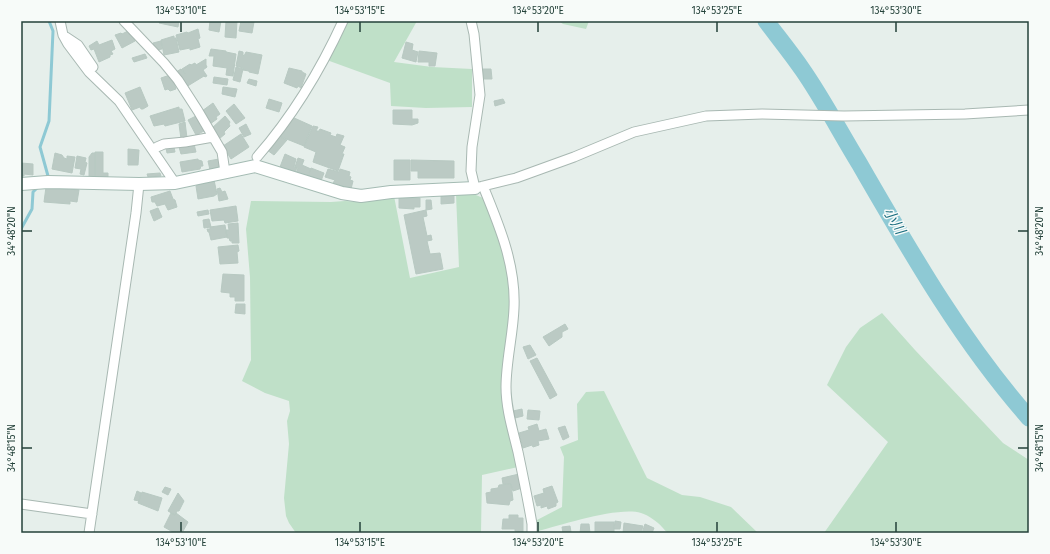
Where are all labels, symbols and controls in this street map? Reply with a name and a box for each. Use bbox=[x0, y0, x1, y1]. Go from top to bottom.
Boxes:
text: 134°53'10"E bbox=[155, 5, 207, 17]
text: 134°53'15"E bbox=[335, 5, 385, 17]
text: 134°53'20"E bbox=[512, 5, 564, 17]
text: 134°53'25"E bbox=[692, 5, 742, 17]
text: 134°53'30"E bbox=[870, 5, 922, 17]
water label: 小川 bbox=[880, 205, 910, 239]
text: 34°48'20"N bbox=[6, 206, 18, 256]
text: 34°48'20"N bbox=[1034, 206, 1046, 256]
text: 34°48'15"N bbox=[6, 424, 18, 472]
text: 34°48'15"N bbox=[1034, 424, 1046, 472]
text: 134°53'10"E bbox=[155, 537, 207, 549]
text: 134°53'15"E bbox=[335, 537, 385, 549]
text: 134°53'20"E bbox=[512, 537, 564, 549]
text: 134°53'25"E bbox=[692, 537, 742, 549]
text: 134°53'30"E bbox=[870, 537, 922, 549]

